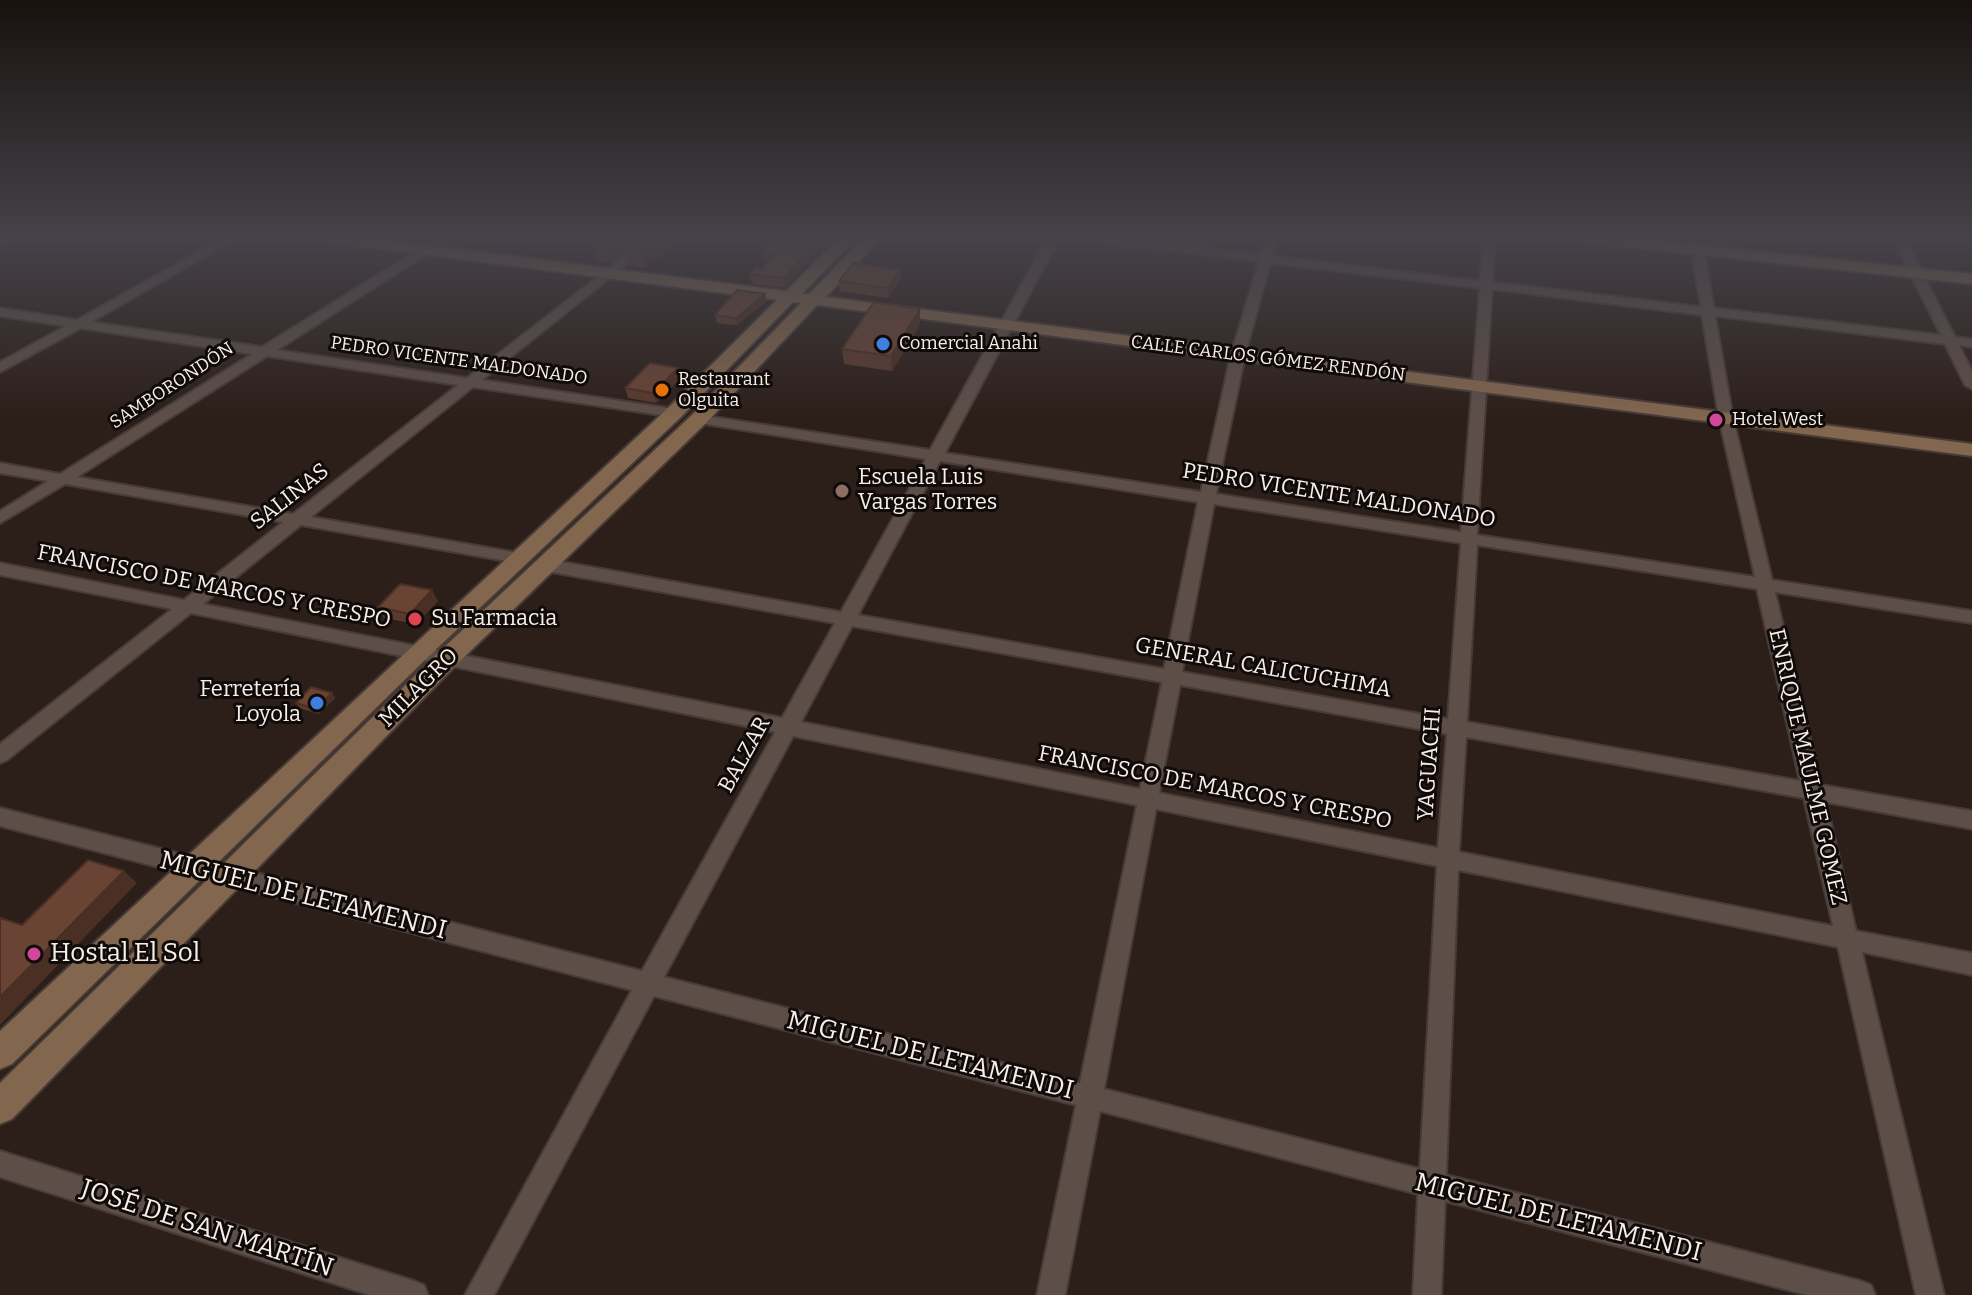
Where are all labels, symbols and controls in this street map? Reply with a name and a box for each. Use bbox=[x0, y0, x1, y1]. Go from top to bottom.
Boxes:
street label: CALLE CARLOS GÓMEZ RENDÓN bbox=[1130, 331, 1406, 387]
street label: PEDRO VICENTE MALDONADO bbox=[329, 332, 589, 390]
place label: Comercial Anahi bbox=[899, 333, 1038, 355]
marker: Comercial Anahi bbox=[874, 335, 892, 353]
street label: SAMBORONDÓN bbox=[106, 338, 238, 434]
place label: Restaurant Olguita bbox=[678, 369, 770, 412]
marker: Restaurant Olguita bbox=[653, 381, 671, 399]
place label: Hotel West bbox=[1732, 409, 1823, 431]
marker: Hotel West bbox=[1707, 411, 1725, 429]
street label: SALINAS bbox=[246, 458, 334, 536]
street label: PEDRO VICENTE MALDONADO bbox=[1181, 458, 1497, 534]
place label: Escuela Luis Vargas Torres bbox=[858, 465, 997, 516]
marker: Escuela Luis Vargas Torres bbox=[833, 482, 851, 500]
street label: FRANCISCO DE MARCOS Y CRESPO bbox=[35, 540, 393, 634]
place label: Su Farmacia bbox=[431, 606, 557, 632]
marker: Su Farmacia bbox=[406, 610, 424, 628]
street label: ENRIQUE MAULME GOMEZ bbox=[1762, 626, 1852, 908]
street label: GENERAL CALICUCHIMA bbox=[1133, 632, 1393, 704]
street label: MILAGRO bbox=[374, 643, 464, 733]
place label: Ferretería Loyola bbox=[200, 677, 301, 728]
marker: Ferretería Loyola bbox=[308, 694, 326, 712]
street label: YAGUACHI bbox=[1413, 707, 1447, 821]
street label: BALZAR bbox=[713, 712, 777, 798]
street label: FRANCISCO DE MARCOS Y CRESPO bbox=[1036, 741, 1394, 835]
street label: MIGUEL DE LETAMENDI bbox=[156, 845, 450, 947]
place label: Hostal El Sol bbox=[50, 938, 200, 970]
marker: Hostal El Sol bbox=[25, 945, 43, 963]
street label: MIGUEL DE LETAMENDI bbox=[783, 1005, 1077, 1107]
street label: MIGUEL DE LETAMENDI bbox=[1411, 1167, 1705, 1269]
street label: JOSÉ DE SAN MARTÍN bbox=[77, 1173, 337, 1285]

